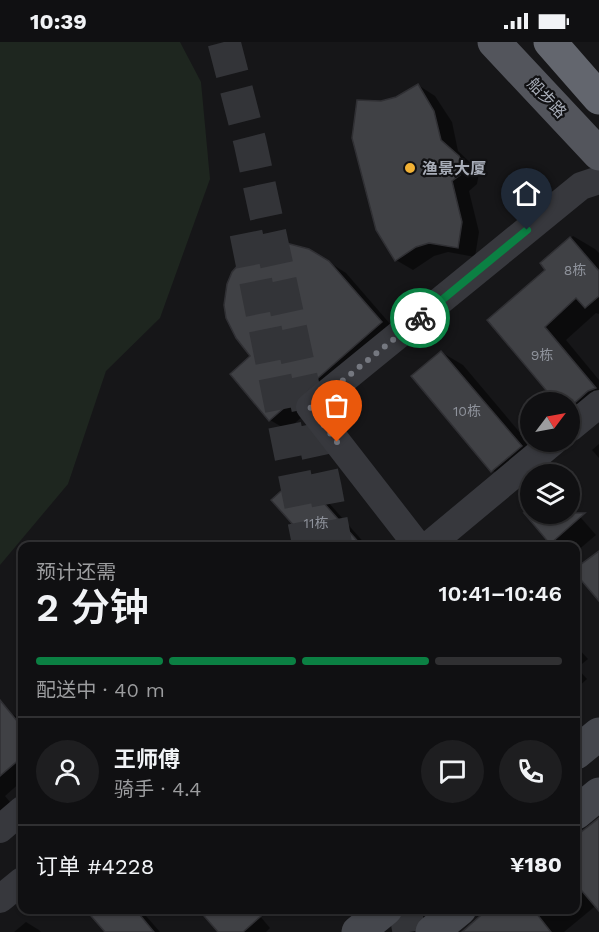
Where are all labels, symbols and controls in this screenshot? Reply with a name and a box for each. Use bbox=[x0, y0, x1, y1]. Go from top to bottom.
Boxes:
text: 10:39 bbox=[30, 9, 87, 34]
street label: 船步路 bbox=[524, 74, 570, 122]
place label: 渔景大厦 bbox=[422, 159, 486, 178]
marker: 渔景大厦 bbox=[403, 161, 417, 175]
pin bbox=[501, 168, 552, 230]
icon: home bbox=[510, 177, 543, 210]
house number: 8栋 bbox=[564, 262, 586, 278]
courier bbox=[390, 288, 450, 348]
icon: bike bbox=[404, 302, 437, 335]
house number: 9栋 bbox=[531, 347, 553, 363]
pin bbox=[311, 380, 362, 442]
icon: bag bbox=[320, 389, 353, 422]
north arrow bbox=[520, 392, 580, 452]
map controls bbox=[520, 392, 580, 524]
house number: 10栋 bbox=[453, 403, 481, 419]
button: layers bbox=[520, 464, 580, 524]
house number: 11栋 bbox=[304, 515, 328, 531]
text: 预计还需 bbox=[36, 560, 116, 584]
text: 10:41–10:46 bbox=[438, 581, 562, 606]
text: 2 分钟 bbox=[36, 585, 149, 630]
text: 配送中 · 40 m bbox=[36, 678, 165, 702]
button: person bbox=[36, 740, 99, 803]
button: chat bbox=[421, 740, 484, 803]
button: phone bbox=[499, 740, 562, 803]
text: 王师傅 bbox=[114, 747, 180, 772]
text: 骑手 · 4.4 bbox=[114, 777, 202, 801]
text: ¥180 bbox=[510, 852, 562, 877]
text: 订单 #4228 bbox=[36, 854, 154, 879]

